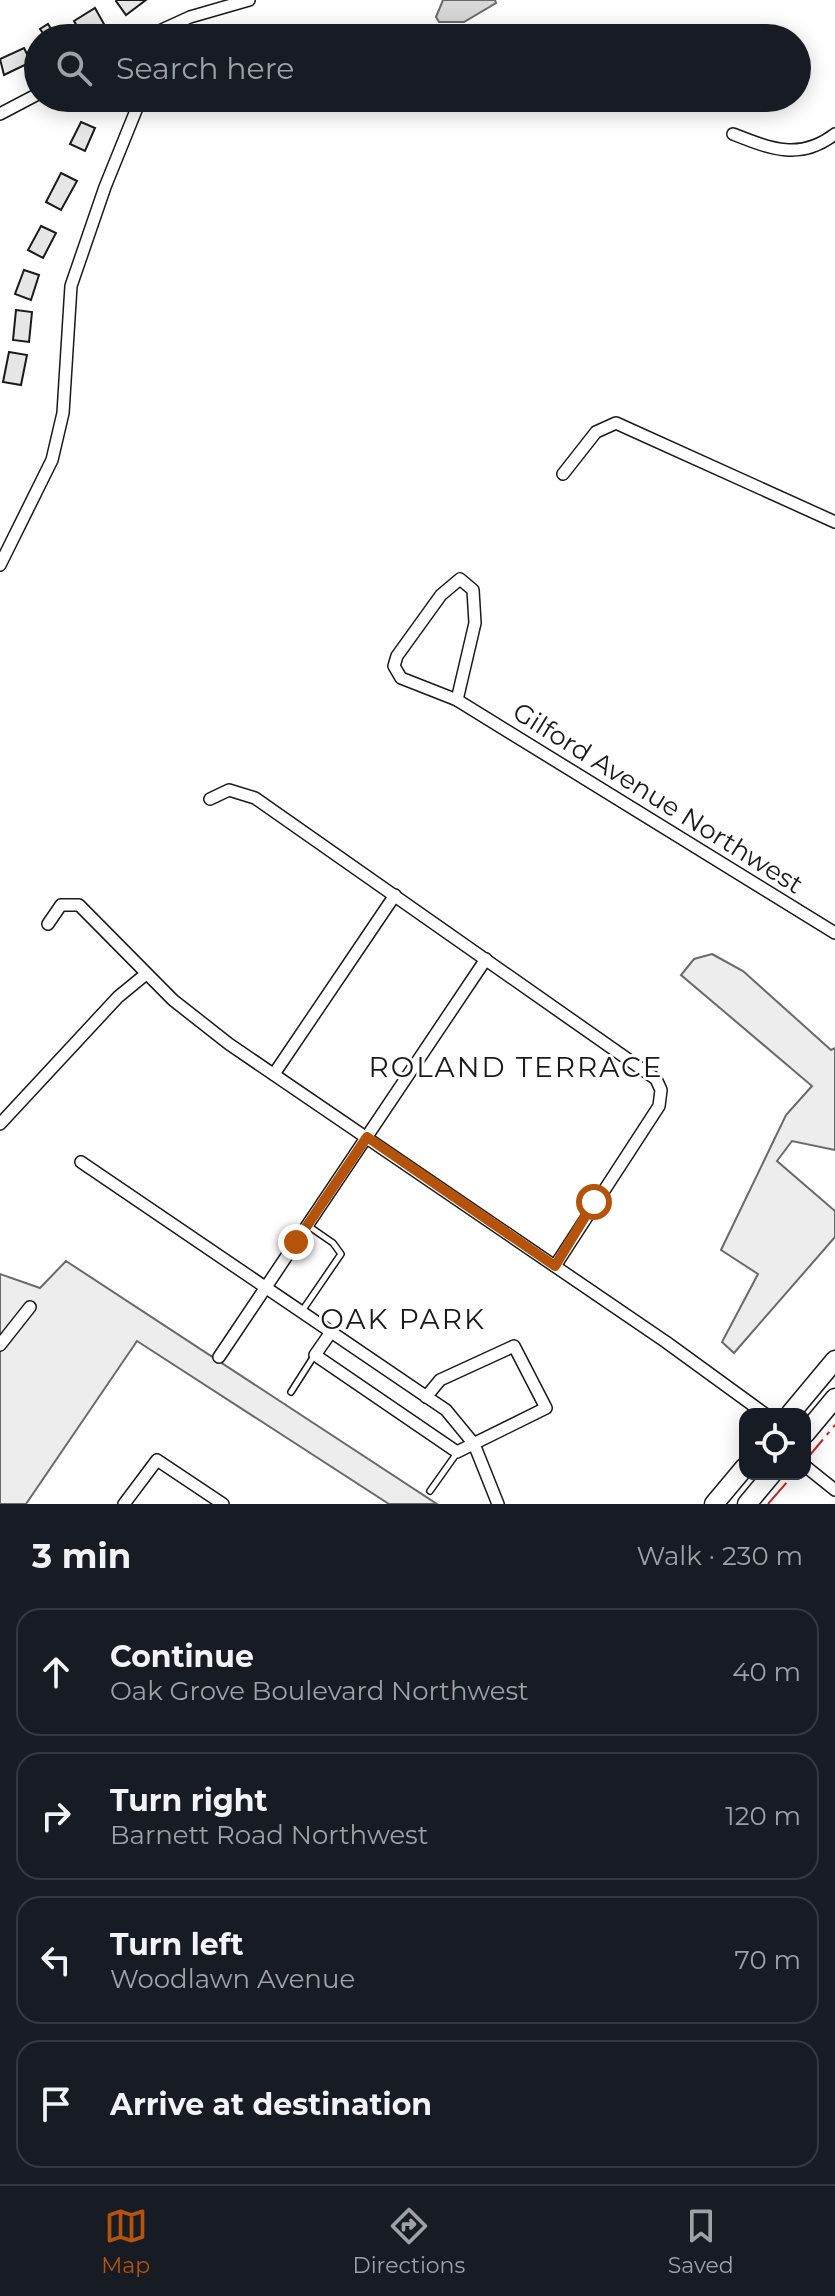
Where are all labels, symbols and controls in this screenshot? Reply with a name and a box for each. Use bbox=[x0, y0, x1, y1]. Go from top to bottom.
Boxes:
search box bbox=[24, 24, 811, 112]
icon: search bbox=[52, 46, 96, 90]
text: Search here bbox=[116, 50, 294, 87]
street label: Gilford Avenue Northwest bbox=[507, 695, 809, 901]
district label: ROLAND TERRACE bbox=[368, 1050, 664, 1084]
route start bbox=[576, 1184, 612, 1220]
route end bbox=[278, 1224, 314, 1260]
district label: OAK PARK bbox=[320, 1302, 486, 1336]
map controls bbox=[739, 1408, 811, 1480]
button: locate bbox=[739, 1408, 811, 1480]
text: 3 min bbox=[32, 1535, 131, 1577]
text: Walk · 230 m bbox=[636, 1540, 803, 1572]
text: Continue bbox=[110, 1638, 254, 1675]
icon: ahead bbox=[34, 1650, 78, 1694]
text: 40 m bbox=[732, 1656, 801, 1688]
text: Oak Grove Boulevard Northwest bbox=[110, 1675, 529, 1707]
text: Turn right bbox=[110, 1782, 267, 1819]
icon: right bbox=[34, 1794, 78, 1838]
text: 120 m bbox=[725, 1800, 801, 1832]
text: Barnett Road Northwest bbox=[110, 1819, 428, 1851]
text: Turn left bbox=[110, 1926, 243, 1963]
icon: left bbox=[34, 1938, 78, 1982]
text: 70 m bbox=[735, 1944, 801, 1976]
text: Woodlawn Avenue bbox=[110, 1963, 355, 1995]
icon: arrive bbox=[34, 2082, 78, 2126]
text: Arrive at destination bbox=[110, 2086, 432, 2123]
tab: Map bbox=[101, 2204, 150, 2279]
tab: Directions bbox=[353, 2204, 465, 2279]
tab: Saved bbox=[668, 2204, 734, 2279]

